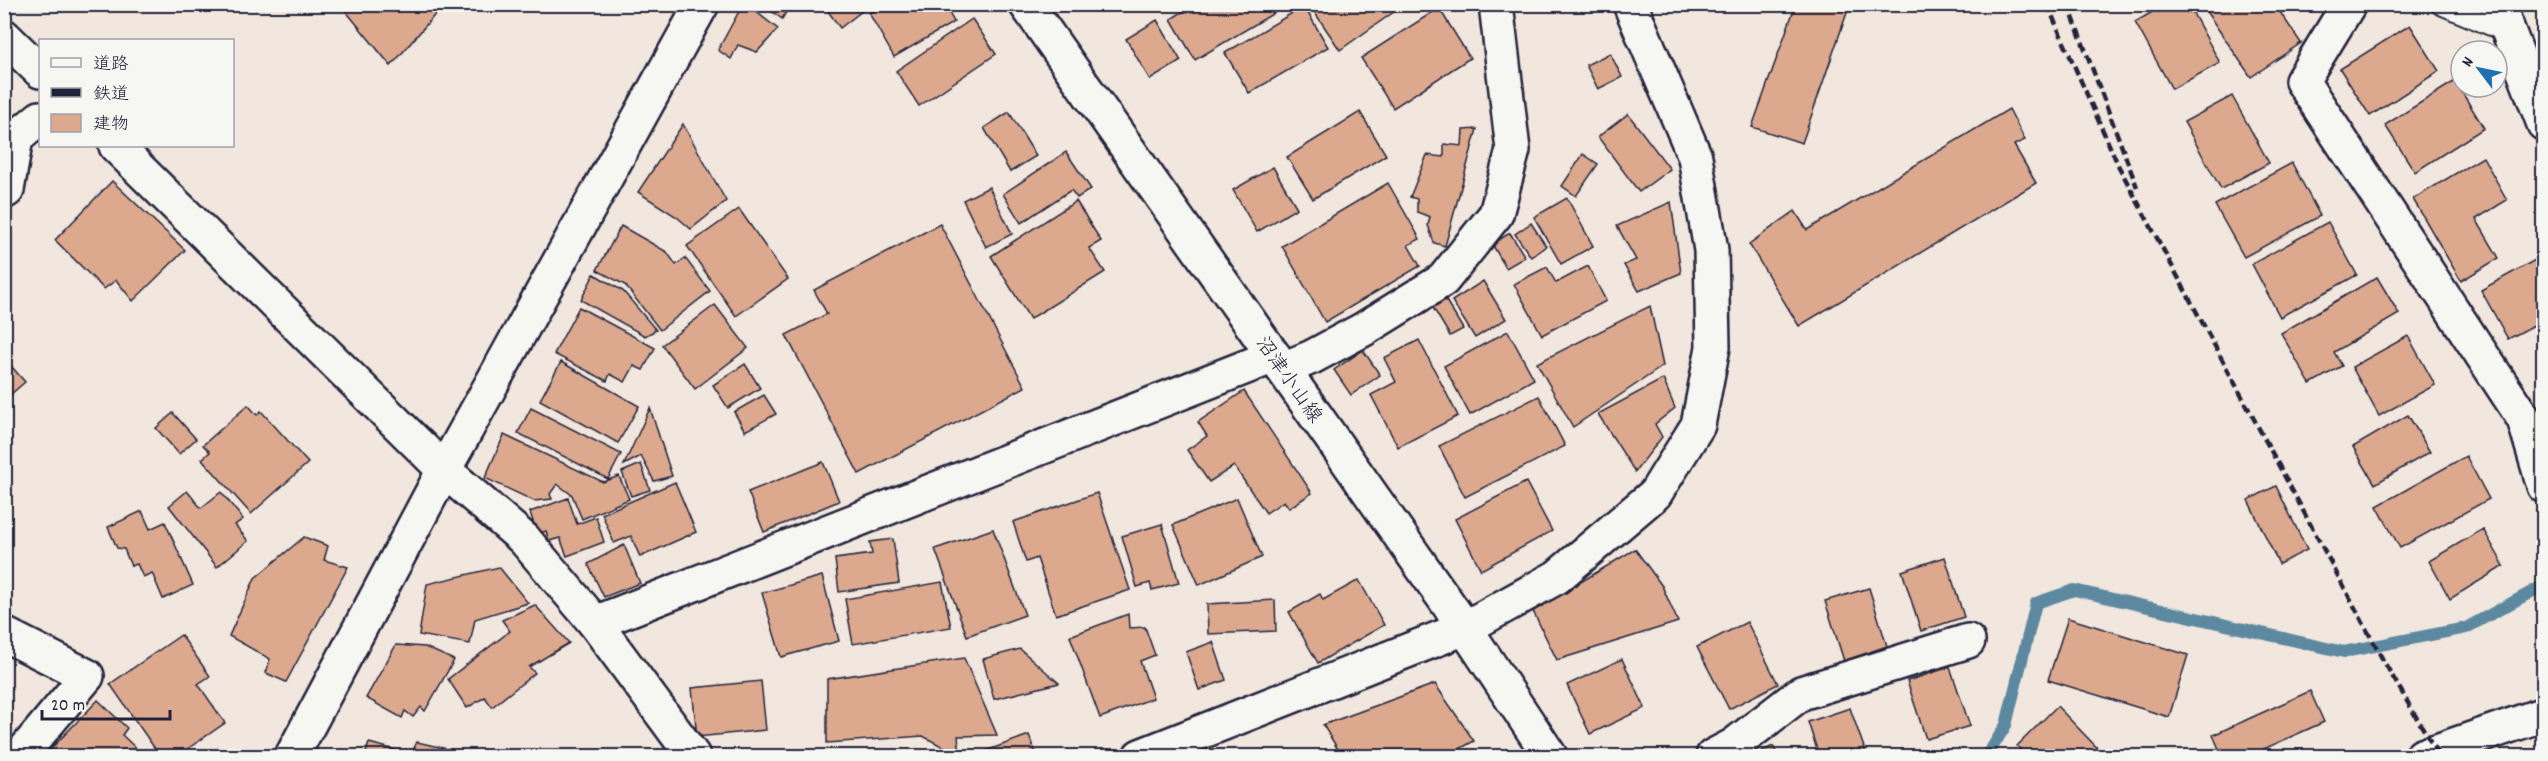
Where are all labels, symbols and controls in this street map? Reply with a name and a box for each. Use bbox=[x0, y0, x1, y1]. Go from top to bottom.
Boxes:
legend bbox=[39, 39, 234, 147]
north arrow bbox=[2449, 39, 2509, 99]
text: 道路 bbox=[93, 53, 129, 78]
text: N bbox=[2457, 53, 2480, 72]
text: 鉄道 bbox=[93, 83, 129, 108]
text: 建物 bbox=[93, 113, 129, 138]
street label: 沼津小山線 bbox=[1247, 332, 1328, 430]
scale bar bbox=[42, 683, 170, 721]
text: 20 m bbox=[51, 694, 85, 719]

